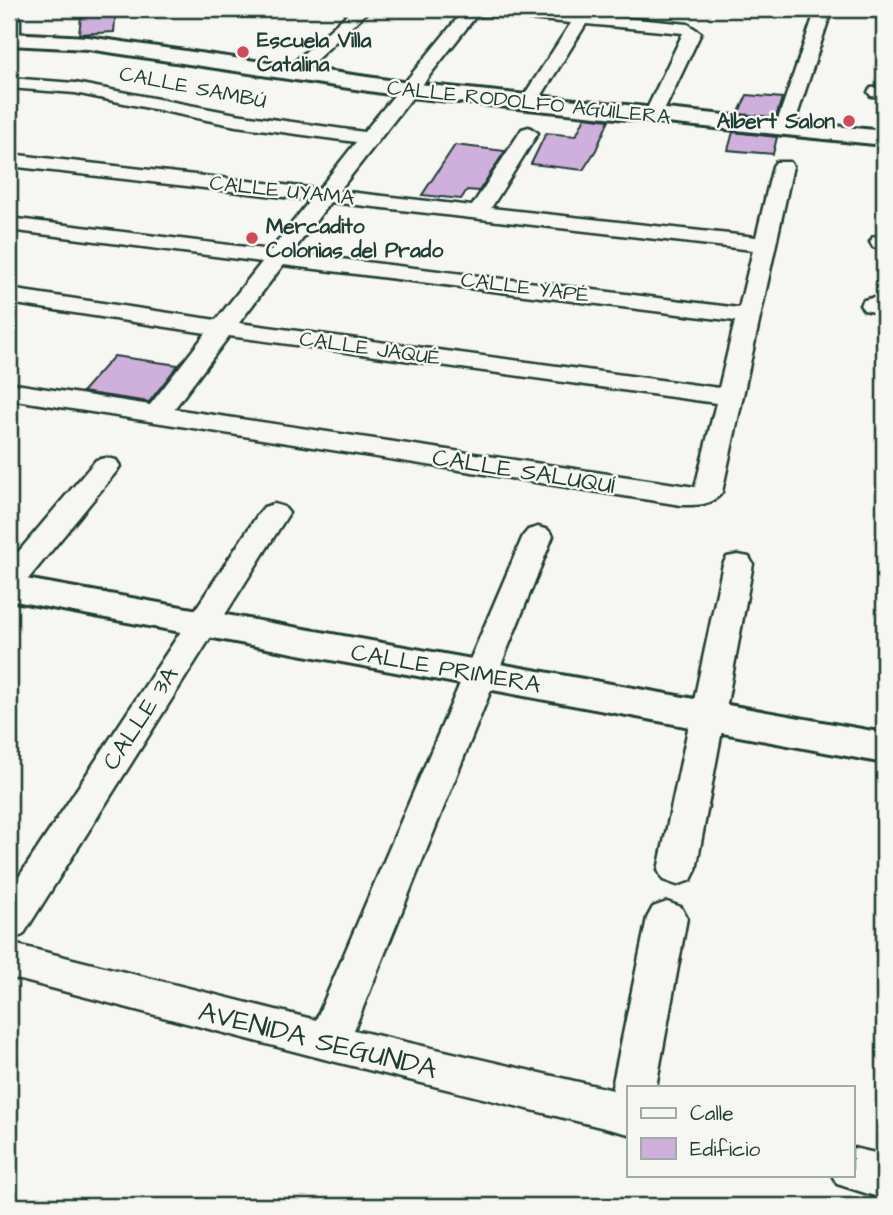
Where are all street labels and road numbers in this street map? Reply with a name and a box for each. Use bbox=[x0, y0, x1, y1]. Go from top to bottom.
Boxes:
street label: CALLE SAMBÚ bbox=[117, 59, 269, 116]
street label: CALLE RODOLFO AGUILERA bbox=[386, 73, 673, 132]
street label: CALLE UYAMA bbox=[208, 168, 356, 213]
street label: CALLE YAPÉ bbox=[459, 265, 591, 310]
street label: CALLE JAQUÉ bbox=[298, 324, 443, 373]
street label: CALLE SALUQUÍ bbox=[430, 441, 618, 503]
street label: CALLE PRIMERA bbox=[348, 636, 543, 702]
street label: CALLE 3A bbox=[95, 660, 187, 777]
street label: AVENIDA SEGUNDA bbox=[194, 992, 441, 1089]

